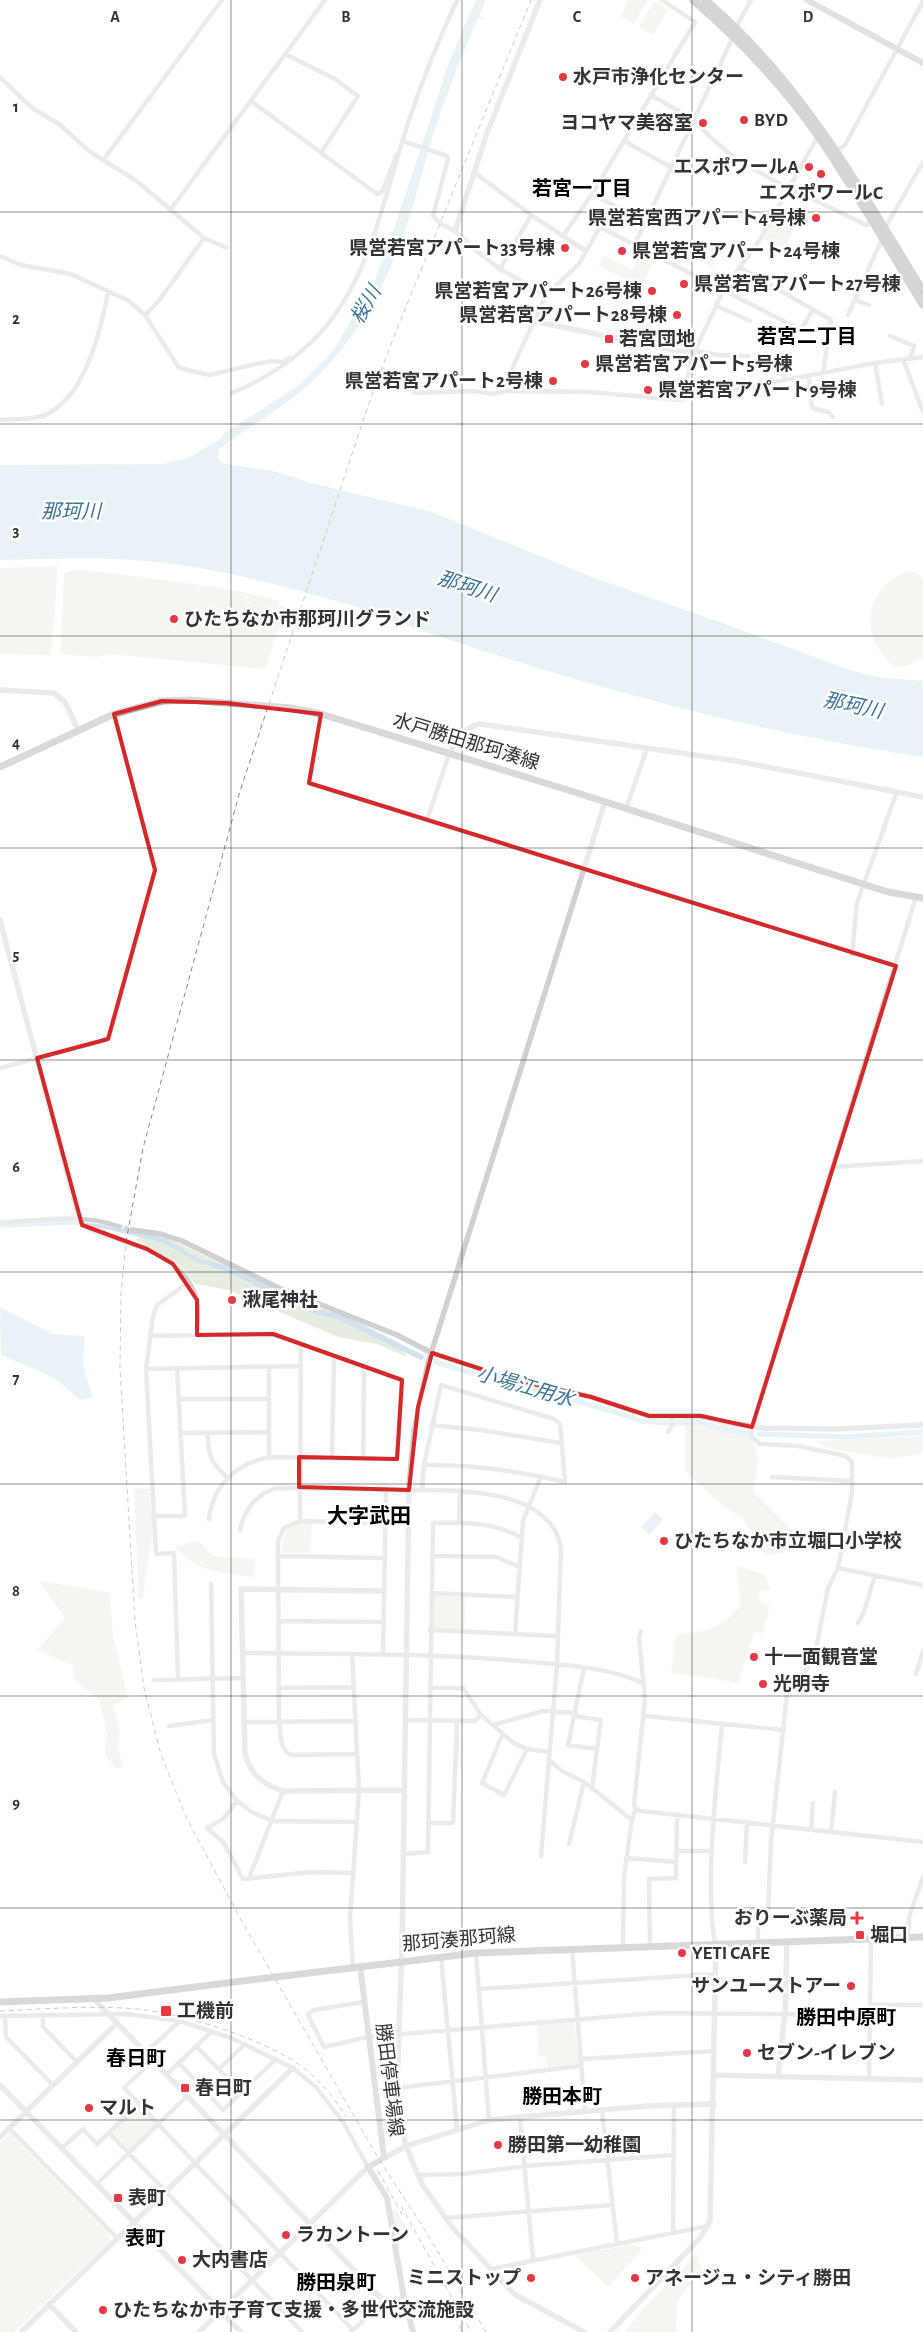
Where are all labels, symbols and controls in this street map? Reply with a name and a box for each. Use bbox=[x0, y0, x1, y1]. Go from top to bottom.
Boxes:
text: A bbox=[110, 9, 120, 25]
text: B bbox=[341, 9, 351, 25]
text: C bbox=[573, 9, 582, 25]
text: D bbox=[803, 9, 814, 25]
place label: 水戸市浄化センター bbox=[573, 66, 744, 87]
marker: 水戸市浄化センター bbox=[557, 71, 569, 83]
text: 1 bbox=[13, 99, 19, 115]
place label: BYD bbox=[754, 111, 788, 130]
place label: ヨコヤマ美容室 bbox=[560, 112, 693, 133]
marker: BYD bbox=[738, 114, 750, 126]
marker: ヨコヤマ美容室 bbox=[697, 117, 709, 129]
place label: エスポワールA bbox=[674, 157, 800, 177]
marker: エスポワールA bbox=[803, 161, 815, 173]
marker: エスポワールC bbox=[815, 168, 827, 180]
district label: 若宮一丁目 bbox=[532, 178, 632, 199]
place label: エスポワールC bbox=[759, 183, 883, 203]
place label: 県営若宮西アパート4号棟 bbox=[588, 207, 806, 228]
marker: 県営若宮西アパート4号棟 bbox=[810, 212, 822, 224]
place label: 県営若宮アパート33号棟 bbox=[349, 237, 555, 258]
place label: 県営若宮アパート24号棟 bbox=[632, 240, 840, 261]
marker: 県営若宮アパート33号棟 bbox=[559, 242, 571, 254]
marker: 県営若宮アパート24号棟 bbox=[616, 245, 628, 257]
place label: 県営若宮アパート27号棟 bbox=[694, 273, 901, 294]
marker: 県営若宮アパート27号棟 bbox=[678, 278, 690, 290]
water label: 桜川 bbox=[346, 280, 386, 327]
place label: 県営若宮アパート26号棟 bbox=[434, 280, 642, 301]
marker: 県営若宮アパート26号棟 bbox=[646, 285, 658, 297]
place label: 県営若宮アパート28号棟 bbox=[459, 304, 667, 325]
marker: 県営若宮アパート28号棟 bbox=[671, 309, 683, 321]
text: 2 bbox=[12, 311, 20, 327]
district label: 若宮二丁目 bbox=[757, 326, 857, 347]
place label: 若宮団地 bbox=[619, 329, 695, 349]
marker: 若宮団地 bbox=[603, 333, 615, 345]
place label: 県営若宮アパート5号棟 bbox=[595, 353, 793, 374]
marker: 県営若宮アパート5号棟 bbox=[579, 358, 591, 370]
place label: 県営若宮アパート2号棟 bbox=[344, 370, 543, 391]
marker: 県営若宮アパート2号棟 bbox=[547, 375, 559, 387]
place label: 県営若宮アパート9号棟 bbox=[658, 379, 857, 400]
marker: 県営若宮アパート9号棟 bbox=[642, 384, 654, 396]
water label: 那珂川 bbox=[41, 502, 103, 522]
text: 3 bbox=[13, 523, 20, 539]
water label: 那珂川 bbox=[435, 568, 501, 606]
place label: ひたちなか市那珂川グランド bbox=[184, 608, 431, 629]
marker: ひたちなか市那珂川グランド bbox=[168, 613, 180, 625]
water label: 那珂川 bbox=[822, 690, 886, 722]
street label: 水戸勝田那珂湊線 bbox=[391, 710, 542, 773]
text: 4 bbox=[12, 735, 20, 751]
text: 5 bbox=[13, 947, 20, 963]
text: 6 bbox=[12, 1159, 20, 1175]
place label: 湫尾神社 bbox=[242, 1289, 318, 1310]
marker: 湫尾神社 bbox=[226, 1294, 238, 1306]
water label: 小場江用水 bbox=[474, 1363, 578, 1411]
text: 7 bbox=[13, 1371, 20, 1387]
district label: 大字武田 bbox=[327, 1505, 411, 1527]
place label: ひたちなか市立堀口小学校 bbox=[674, 1530, 902, 1551]
marker: ひたちなか市立堀口小学校 bbox=[658, 1535, 670, 1547]
text: 8 bbox=[12, 1583, 20, 1599]
place label: 十一面観音堂 bbox=[764, 1647, 878, 1667]
marker: 十一面観音堂 bbox=[748, 1651, 760, 1663]
place label: 光明寺 bbox=[773, 1674, 830, 1694]
marker: 光明寺 bbox=[757, 1678, 769, 1690]
text: 9 bbox=[12, 1795, 20, 1811]
place label: おりーぶ薬局 bbox=[734, 1908, 847, 1928]
marker: おりーぶ薬局 bbox=[851, 1912, 863, 1924]
street label: 那珂湊那珂線 bbox=[401, 1925, 517, 1954]
place label: 堀口 bbox=[870, 1925, 908, 1945]
marker: 堀口 bbox=[854, 1929, 866, 1941]
place label: YETI CAFE bbox=[692, 1944, 770, 1963]
marker: YETI CAFE bbox=[676, 1947, 688, 1959]
place label: サンユーストアー bbox=[691, 1977, 841, 1996]
marker: サンユーストアー bbox=[845, 1980, 857, 1992]
place label: 工機前 bbox=[177, 2000, 234, 2021]
marker: 工機前 bbox=[159, 2004, 173, 2018]
district label: 勝田中原町 bbox=[796, 2007, 896, 2028]
street label: 勝田停車場線 bbox=[373, 2022, 406, 2138]
place label: セブン-イレブン bbox=[757, 2042, 896, 2063]
district label: 春日町 bbox=[106, 2047, 166, 2069]
marker: セブン-イレブン bbox=[741, 2047, 753, 2059]
place label: 春日町 bbox=[195, 2077, 252, 2098]
marker: 春日町 bbox=[179, 2082, 191, 2094]
district label: 勝田本町 bbox=[522, 2086, 602, 2107]
place label: マルト bbox=[99, 2099, 156, 2118]
marker: マルト bbox=[83, 2102, 95, 2114]
place label: 勝田第一幼稚園 bbox=[508, 2134, 641, 2155]
marker: 勝田第一幼稚園 bbox=[492, 2139, 504, 2151]
place label: 表町 bbox=[128, 2188, 166, 2208]
marker: 表町 bbox=[112, 2192, 124, 2204]
place label: ラカントーン bbox=[296, 2226, 409, 2245]
district label: 表町 bbox=[125, 2228, 165, 2249]
marker: ラカントーン bbox=[280, 2229, 292, 2241]
place label: 大内書店 bbox=[192, 2250, 268, 2270]
marker: 大内書店 bbox=[176, 2254, 188, 2266]
place label: ミニストップ bbox=[407, 2268, 521, 2288]
place label: アネージュ・シティ勝田 bbox=[645, 2268, 851, 2288]
district label: 勝田泉町 bbox=[296, 2272, 376, 2293]
marker: ミニストップ bbox=[525, 2272, 537, 2284]
marker: アネージュ・シティ勝田 bbox=[629, 2272, 641, 2284]
place label: ひたちなか市子育て支援・多世代交流施設 bbox=[113, 2299, 474, 2320]
marker: ひたちなか市子育て支援・多世代交流施設 bbox=[97, 2304, 109, 2316]

